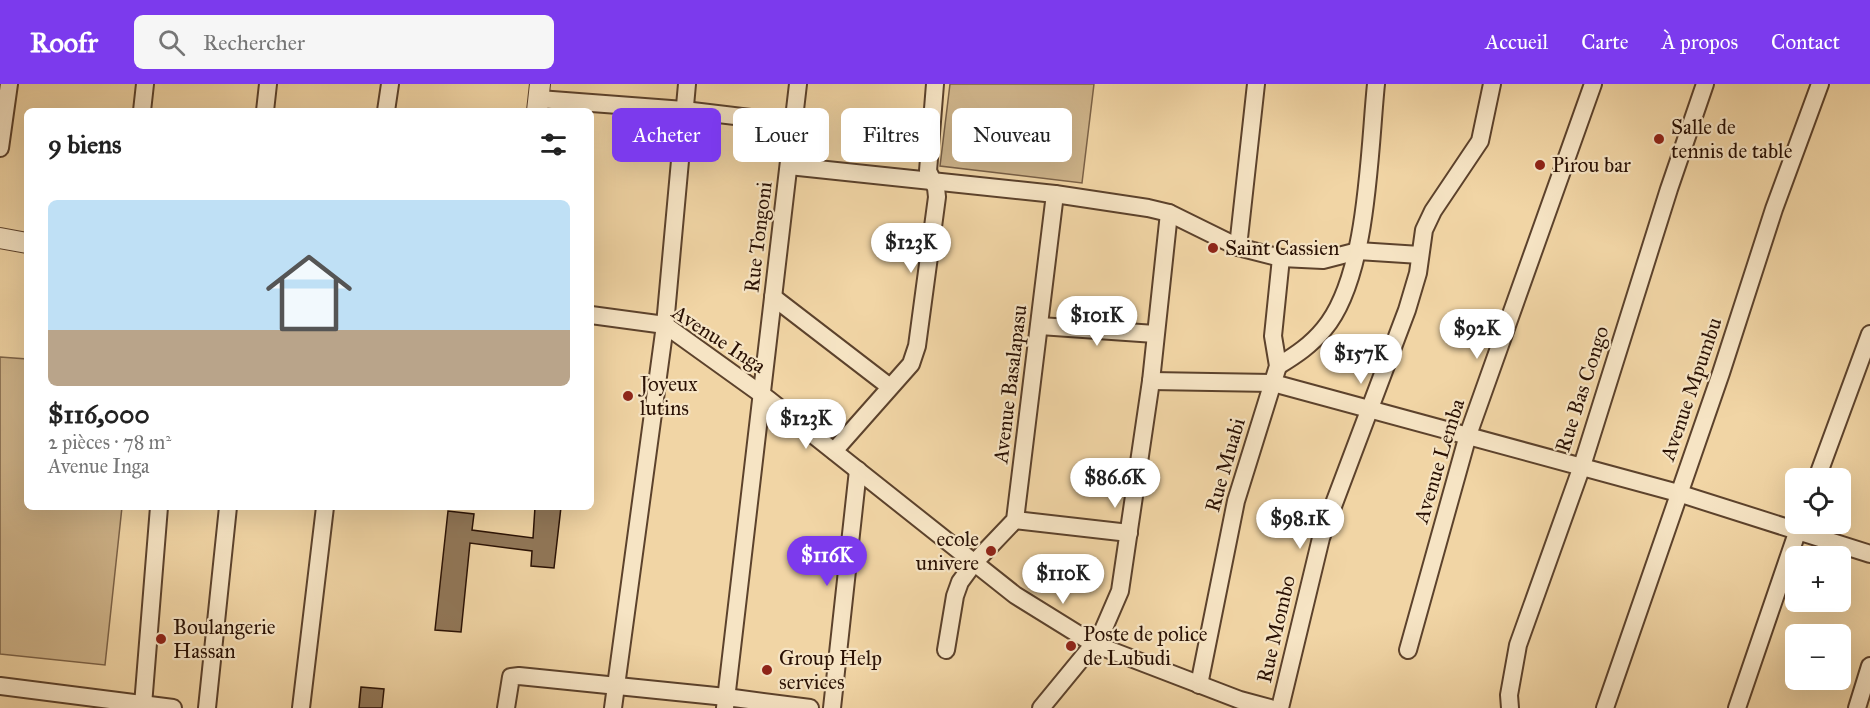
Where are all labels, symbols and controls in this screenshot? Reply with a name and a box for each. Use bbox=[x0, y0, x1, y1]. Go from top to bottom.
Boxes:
search box bbox=[134, 15, 554, 69]
text: Roofr bbox=[30, 25, 98, 60]
icon: search bbox=[155, 26, 188, 59]
text: Rechercher bbox=[203, 29, 305, 56]
text: Accueil bbox=[1485, 29, 1548, 55]
text: Carte bbox=[1581, 29, 1629, 55]
text: À propos bbox=[1662, 29, 1738, 55]
text: Contact bbox=[1771, 29, 1840, 55]
chip: Acheter bbox=[612, 108, 721, 162]
chip: Louer bbox=[733, 108, 829, 162]
chip: Filtres bbox=[841, 108, 940, 162]
chip: Nouveau bbox=[952, 108, 1072, 162]
place label: Salle de tennis de table bbox=[1671, 114, 1793, 164]
text: 9 biens bbox=[48, 128, 122, 160]
icon: filters bbox=[537, 128, 570, 161]
marker: Salle de tennis de table bbox=[1652, 132, 1666, 146]
place label: Pirou bar bbox=[1552, 152, 1631, 178]
marker: Pirou bar bbox=[1533, 158, 1547, 172]
street label: Rue Tongoni bbox=[738, 180, 778, 294]
pin: $123K bbox=[869, 223, 953, 274]
text: $123K bbox=[885, 230, 937, 254]
place label: Saint Cassien bbox=[1225, 235, 1339, 261]
icon: home bbox=[255, 239, 363, 347]
marker: Saint Cassien bbox=[1206, 241, 1220, 255]
pin: $101K bbox=[1055, 296, 1139, 347]
street label: Avenue Inga bbox=[666, 299, 771, 379]
street label: Avenue Basalapasu bbox=[987, 303, 1033, 466]
text: $101K bbox=[1070, 303, 1124, 327]
pin: $92K bbox=[1441, 309, 1513, 360]
street label: Avenue Mpumbu bbox=[1654, 314, 1728, 465]
text: $92K bbox=[1454, 316, 1500, 340]
street label: Rue Bas Congo bbox=[1549, 322, 1615, 455]
pin: $157K bbox=[1319, 334, 1403, 385]
text: $157K bbox=[1334, 341, 1388, 365]
place label: Joyeux lutins bbox=[638, 371, 698, 421]
marker: Joyeux lutins bbox=[621, 389, 635, 403]
street label: Avenue Lemba bbox=[1407, 396, 1470, 527]
text: $116,000 bbox=[48, 398, 150, 430]
pin: $123K bbox=[764, 399, 848, 450]
text: $123K bbox=[780, 406, 832, 430]
street label: Rue Muabi bbox=[1199, 415, 1251, 515]
text: 2 pièces · 78 m² bbox=[48, 430, 171, 454]
text: Avenue Inga bbox=[48, 454, 150, 478]
pin: $86.6K bbox=[1066, 458, 1164, 509]
text: $86.6K bbox=[1084, 465, 1146, 489]
map controls bbox=[1785, 468, 1851, 690]
button: locate bbox=[1785, 468, 1851, 534]
pin: $98.1K bbox=[1251, 499, 1349, 550]
text: $98.1K bbox=[1270, 506, 1330, 530]
place label: ecole univere bbox=[916, 526, 979, 576]
pin: $116K bbox=[785, 536, 869, 587]
text: $116K bbox=[801, 543, 853, 567]
marker: ecole univere bbox=[984, 544, 998, 558]
button: + bbox=[1785, 546, 1851, 612]
pin: $110K bbox=[1021, 554, 1105, 605]
text: $110K bbox=[1036, 561, 1090, 585]
street label: Rue Mombo bbox=[1251, 572, 1301, 685]
place label: Boulangerie Hassan bbox=[173, 614, 276, 664]
place label: Poste de police de Lubudi bbox=[1083, 621, 1208, 671]
button: − bbox=[1785, 624, 1851, 690]
marker: Boulangerie Hassan bbox=[154, 632, 168, 646]
marker: Poste de police de Lubudi bbox=[1064, 639, 1078, 653]
place label: Group Help services bbox=[779, 645, 882, 695]
marker: Group Help services bbox=[760, 663, 774, 677]

